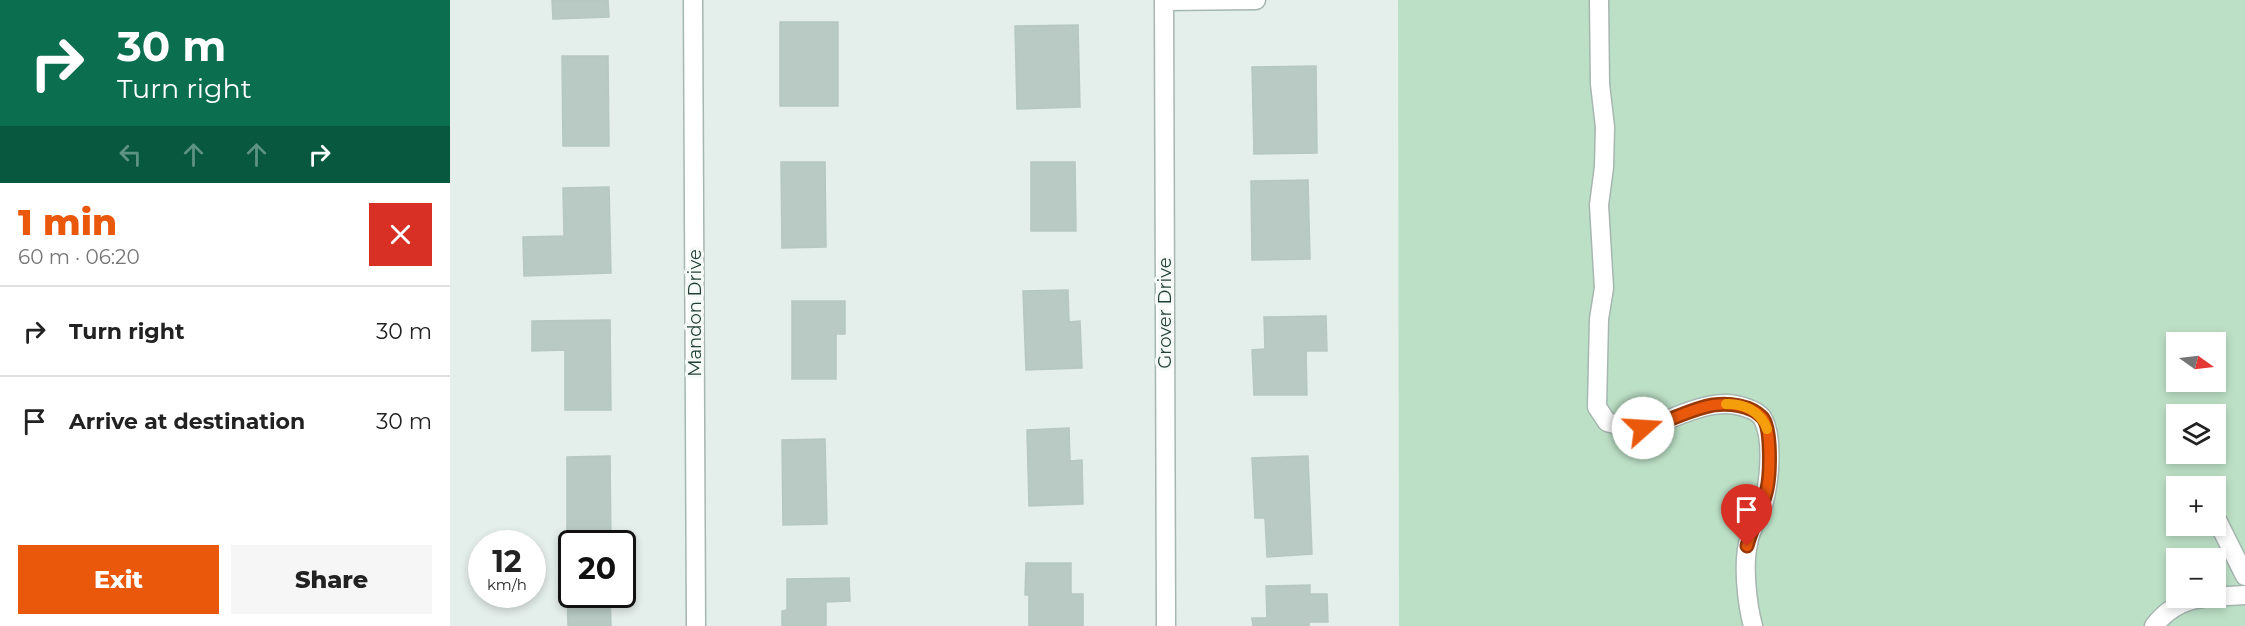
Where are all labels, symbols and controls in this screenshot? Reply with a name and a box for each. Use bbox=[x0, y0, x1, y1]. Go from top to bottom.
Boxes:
text: 30 m bbox=[117, 20, 226, 72]
icon: right bbox=[18, 24, 96, 102]
text: Turn right bbox=[117, 72, 252, 105]
icon: left bbox=[114, 138, 147, 171]
icon: ahead bbox=[177, 138, 210, 171]
icon: ahead bbox=[240, 138, 273, 171]
icon: right bbox=[303, 138, 336, 171]
text: 1 min bbox=[18, 200, 117, 244]
button: close bbox=[369, 203, 432, 266]
text: 60 m · 06:20 bbox=[18, 245, 140, 269]
street label: Mandon Drive bbox=[684, 249, 706, 377]
street label: Grover Drive bbox=[1154, 257, 1176, 369]
icon: right bbox=[18, 315, 51, 348]
text: Turn right bbox=[69, 318, 184, 345]
text: 30 m bbox=[376, 318, 432, 345]
north arrow bbox=[2166, 332, 2226, 392]
map controls bbox=[2166, 332, 2226, 608]
position arrow bbox=[1611, 396, 1675, 460]
button: layers bbox=[2166, 404, 2226, 464]
icon: arrive bbox=[18, 405, 51, 438]
text: Arrive at destination bbox=[69, 408, 305, 435]
text: 30 m bbox=[376, 408, 432, 435]
button: + bbox=[2166, 476, 2226, 536]
pin bbox=[1721, 484, 1772, 546]
icon: arrive bbox=[1730, 493, 1763, 526]
speed limit sign: 20 bbox=[558, 530, 636, 608]
text: 12 bbox=[492, 543, 522, 580]
button: Exit bbox=[18, 545, 219, 614]
button: Share bbox=[231, 545, 432, 614]
button: − bbox=[2166, 548, 2226, 608]
text: km/h bbox=[487, 575, 527, 594]

